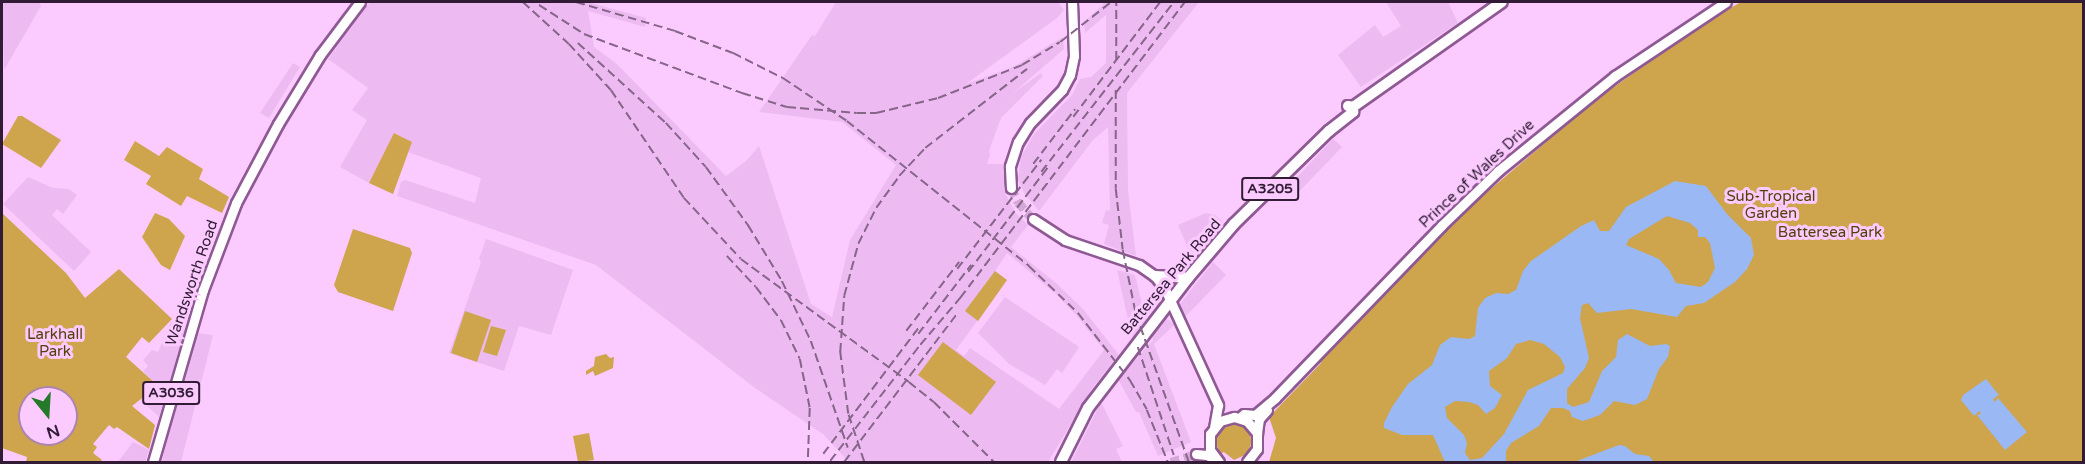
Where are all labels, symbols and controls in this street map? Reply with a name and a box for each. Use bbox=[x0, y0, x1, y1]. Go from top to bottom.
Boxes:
street label: Prince of Wales Drive bbox=[1416, 116, 1538, 232]
road number: A3205 bbox=[1240, 178, 1300, 200]
park label: Sub-Tropical Garden bbox=[1726, 187, 1816, 222]
street label: Battersea Park Road bbox=[1117, 215, 1225, 339]
street label: Wandsworth Road bbox=[162, 218, 222, 348]
park label: Battersea Park bbox=[1778, 224, 1882, 242]
park label: Larkhall Park bbox=[27, 325, 83, 360]
road number: A3036 bbox=[141, 382, 201, 404]
north arrow bbox=[18, 386, 78, 446]
text: N bbox=[44, 420, 62, 443]

